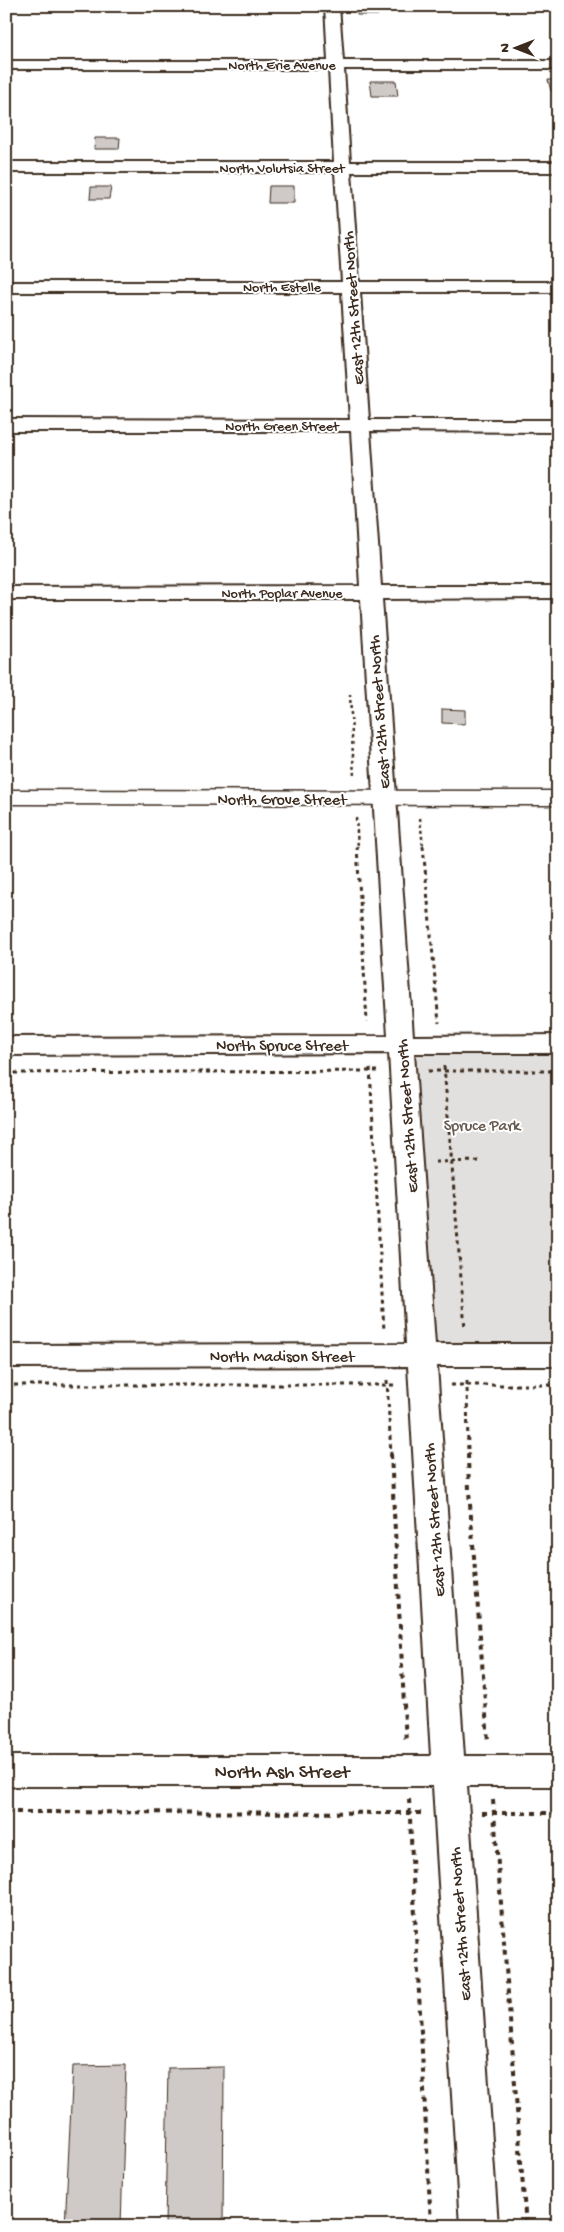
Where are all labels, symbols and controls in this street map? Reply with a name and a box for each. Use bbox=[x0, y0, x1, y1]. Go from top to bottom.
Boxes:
north arrow bbox=[492, 22, 542, 72]
text: N bbox=[497, 43, 514, 53]
street label: North Erie Avenue bbox=[228, 58, 336, 75]
street label: North Volutsia Street bbox=[220, 161, 346, 178]
street label: East 12th Street North bbox=[341, 230, 370, 385]
street label: North Estelle bbox=[243, 280, 322, 297]
street label: North Green Street bbox=[225, 419, 340, 436]
street label: North Poplar Avenue bbox=[221, 586, 343, 603]
street label: East 12th Street North bbox=[367, 634, 396, 789]
street label: North Grove Street bbox=[217, 792, 348, 811]
street label: North Spruce Street bbox=[216, 1038, 349, 1057]
street label: East 12th Street North bbox=[395, 1038, 424, 1193]
park label: Spruce Park bbox=[444, 1118, 522, 1137]
street label: North Madison Street bbox=[210, 1349, 356, 1368]
street label: East 12th Street North bbox=[422, 1442, 451, 1597]
street label: North Ash Street bbox=[214, 1762, 352, 1785]
street label: East 12th Street North bbox=[448, 1846, 477, 2001]

